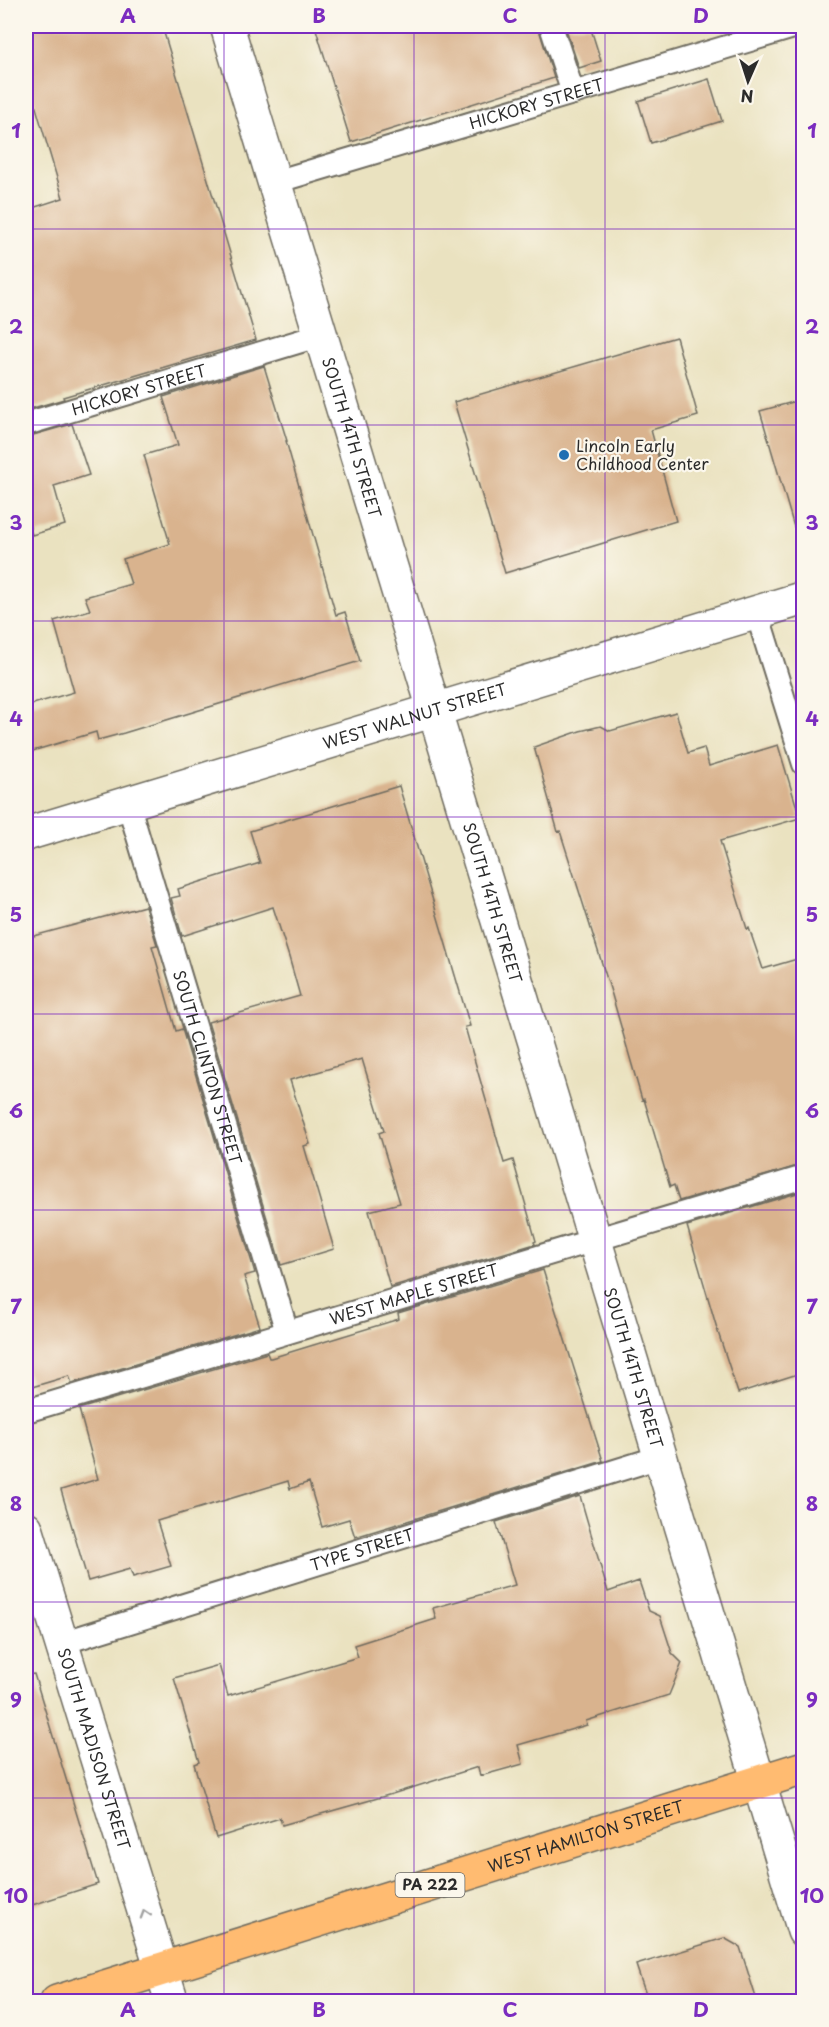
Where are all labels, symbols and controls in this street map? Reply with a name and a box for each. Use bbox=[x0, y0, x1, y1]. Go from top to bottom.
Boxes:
text: A bbox=[120, 0, 136, 30]
text: B bbox=[312, 0, 326, 30]
text: C bbox=[502, 0, 518, 30]
text: D bbox=[693, 0, 709, 30]
north arrow bbox=[718, 51, 778, 111]
street label: HICKORY STREET bbox=[466, 71, 607, 134]
text: N bbox=[740, 85, 754, 109]
text: 1 bbox=[11, 115, 21, 145]
text: 1 bbox=[807, 115, 817, 145]
text: 2 bbox=[9, 311, 23, 341]
text: 2 bbox=[805, 311, 819, 341]
street label: SOUTH 14TH STREET bbox=[317, 354, 388, 521]
street label: HICKORY STREET bbox=[68, 357, 209, 421]
place label: Lincoln Early Childhood Center bbox=[576, 433, 709, 475]
marker: Lincoln Early Childhood Center bbox=[557, 448, 571, 462]
text: 3 bbox=[9, 507, 23, 537]
text: 3 bbox=[805, 507, 819, 537]
street label: WEST WALNUT STREET bbox=[320, 676, 509, 754]
text: 4 bbox=[9, 703, 23, 733]
text: 4 bbox=[805, 703, 819, 733]
street label: SOUTH 14TH STREET bbox=[458, 819, 529, 986]
text: 5 bbox=[10, 899, 22, 929]
text: 5 bbox=[806, 899, 818, 929]
street label: SOUTH CLINTON STREET bbox=[168, 967, 249, 1167]
text: 6 bbox=[9, 1095, 23, 1125]
text: 6 bbox=[805, 1095, 819, 1125]
street label: WEST MAPLE STREET bbox=[326, 1257, 501, 1330]
street label: SOUTH 14TH STREET bbox=[599, 1284, 670, 1451]
text: 7 bbox=[10, 1291, 22, 1321]
text: 7 bbox=[806, 1291, 818, 1321]
text: 8 bbox=[10, 1488, 22, 1518]
text: 8 bbox=[806, 1488, 818, 1518]
street label: TYPE STREET bbox=[307, 1521, 416, 1576]
street label: SOUTH MADISON STREET bbox=[53, 1645, 137, 1853]
text: 9 bbox=[10, 1684, 22, 1714]
text: 9 bbox=[806, 1684, 818, 1714]
street label: WEST HAMILTON STREET bbox=[484, 1793, 687, 1877]
road number: PA 222 bbox=[396, 1873, 464, 1897]
text: 10 bbox=[4, 1880, 28, 1910]
text: 10 bbox=[800, 1880, 824, 1910]
one-way arrow bbox=[140, 1909, 152, 1920]
text: A bbox=[120, 1994, 136, 2024]
text: B bbox=[312, 1994, 326, 2024]
text: C bbox=[502, 1994, 518, 2024]
text: D bbox=[693, 1994, 709, 2024]

